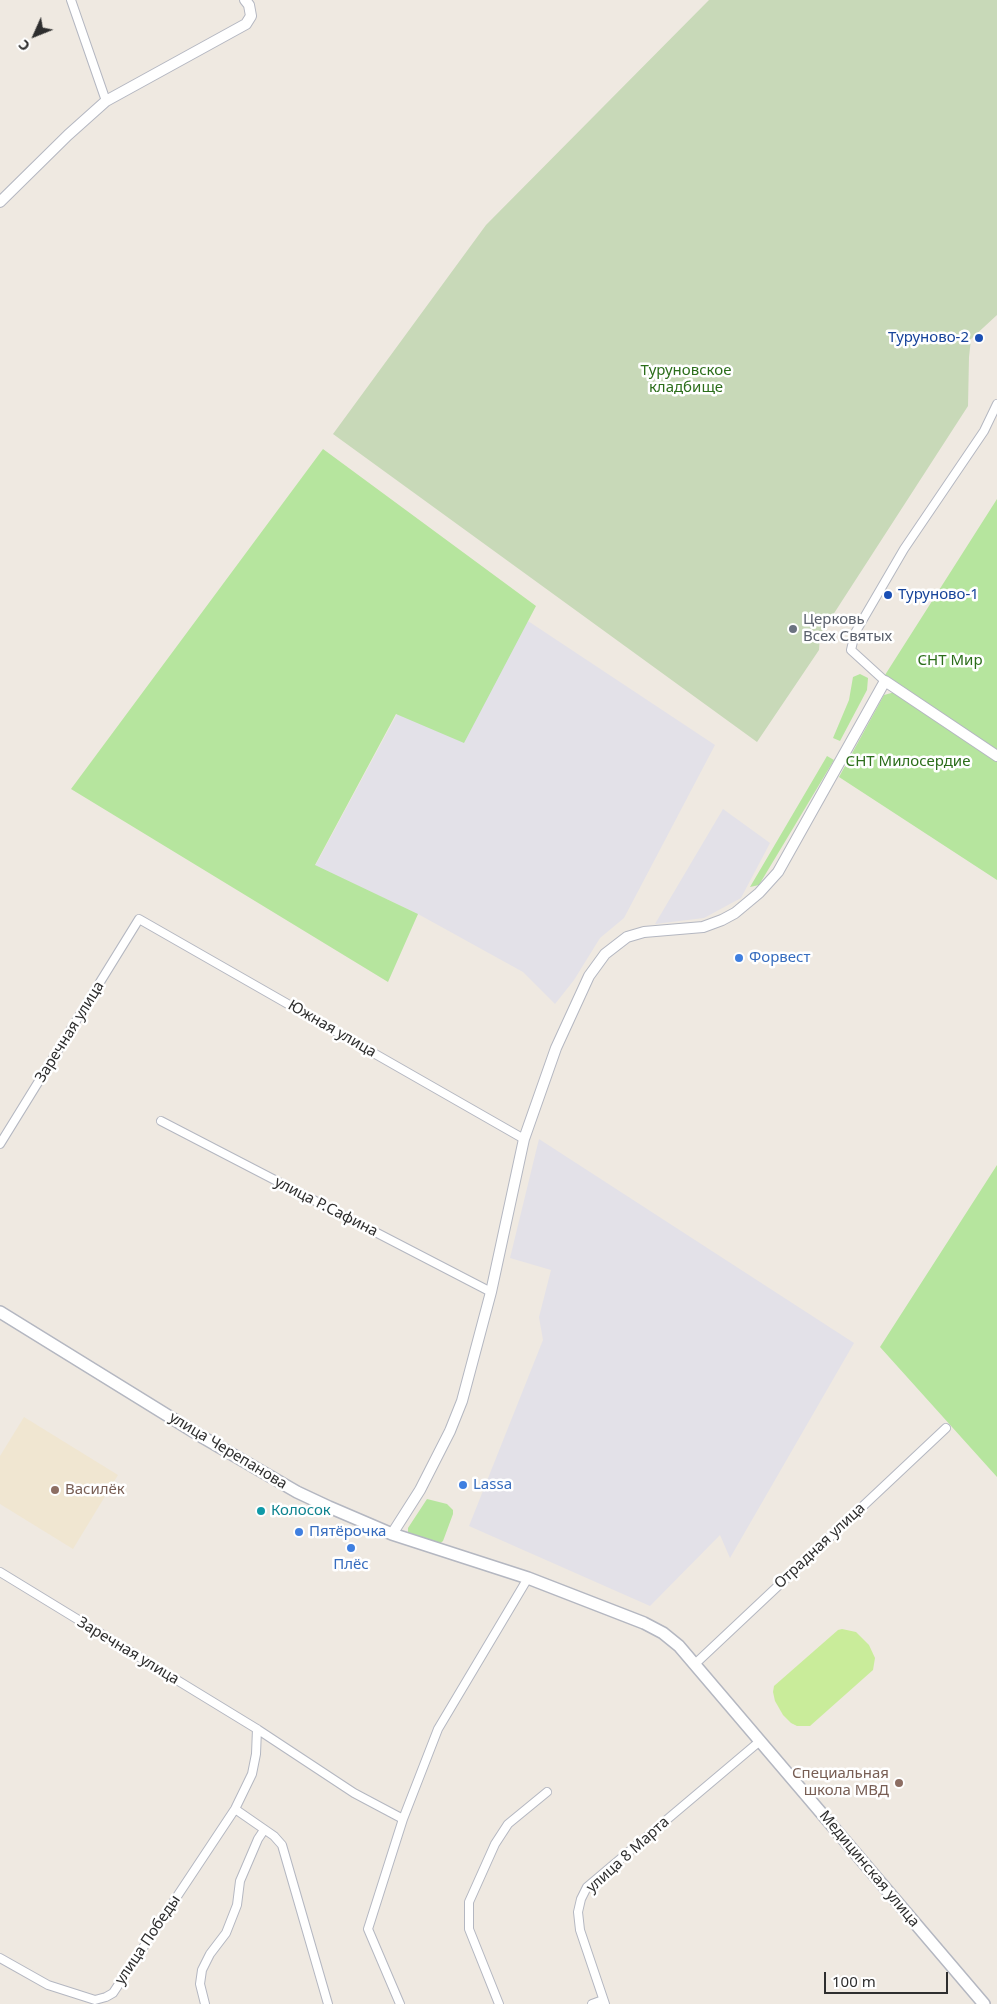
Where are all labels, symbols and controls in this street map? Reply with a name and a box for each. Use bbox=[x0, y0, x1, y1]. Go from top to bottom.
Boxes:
north arrow bbox=[10, 10, 60, 60]
text: С bbox=[14, 36, 34, 56]
place label: Туруново-2 bbox=[888, 329, 969, 347]
marker: Туруново-2 bbox=[973, 332, 985, 344]
park label: Туруновское кладбище bbox=[641, 362, 731, 397]
place label: Туруново-1 bbox=[898, 586, 979, 604]
marker: Туруново-1 bbox=[882, 589, 894, 601]
place label: Церковь Всех Святых bbox=[803, 611, 892, 646]
marker: Церковь Всех Святых bbox=[787, 623, 799, 635]
park label: СНТ Мир bbox=[917, 652, 983, 670]
park label: СНТ Милосердие bbox=[846, 753, 970, 771]
place label: Форвест bbox=[749, 949, 810, 967]
marker: Форвест bbox=[733, 952, 745, 964]
street label: Заречная улица bbox=[32, 978, 108, 1086]
street label: Южная улица bbox=[285, 997, 379, 1061]
street label: улица Р.Сафина bbox=[271, 1173, 381, 1241]
street label: улица Черепанова bbox=[166, 1409, 290, 1493]
place label: Lassa bbox=[473, 1476, 512, 1494]
marker: Lassa bbox=[457, 1479, 469, 1491]
place label: Василёк bbox=[65, 1481, 125, 1499]
marker: Василёк bbox=[49, 1484, 61, 1496]
street label: Отрадная улица bbox=[771, 1499, 869, 1593]
place label: Колосок bbox=[271, 1502, 331, 1520]
marker: Колосок bbox=[255, 1505, 267, 1517]
place label: Пятёрочка bbox=[309, 1523, 386, 1541]
marker: Пятёрочка bbox=[293, 1526, 305, 1538]
marker: Плёс bbox=[345, 1542, 357, 1554]
place label: Плёс bbox=[333, 1556, 369, 1574]
street label: Заречная улица bbox=[74, 1613, 182, 1689]
place label: Специальная школа МВД bbox=[792, 1765, 889, 1800]
marker: Специальная школа МВД bbox=[893, 1777, 905, 1789]
street label: Медицинская улица bbox=[815, 1807, 923, 1931]
street label: улица 8 Марта bbox=[583, 1813, 673, 1897]
street label: улица Победы bbox=[111, 1892, 185, 1988]
scale bar bbox=[827, 1962, 951, 1994]
text: 100 m bbox=[832, 1971, 876, 1991]

